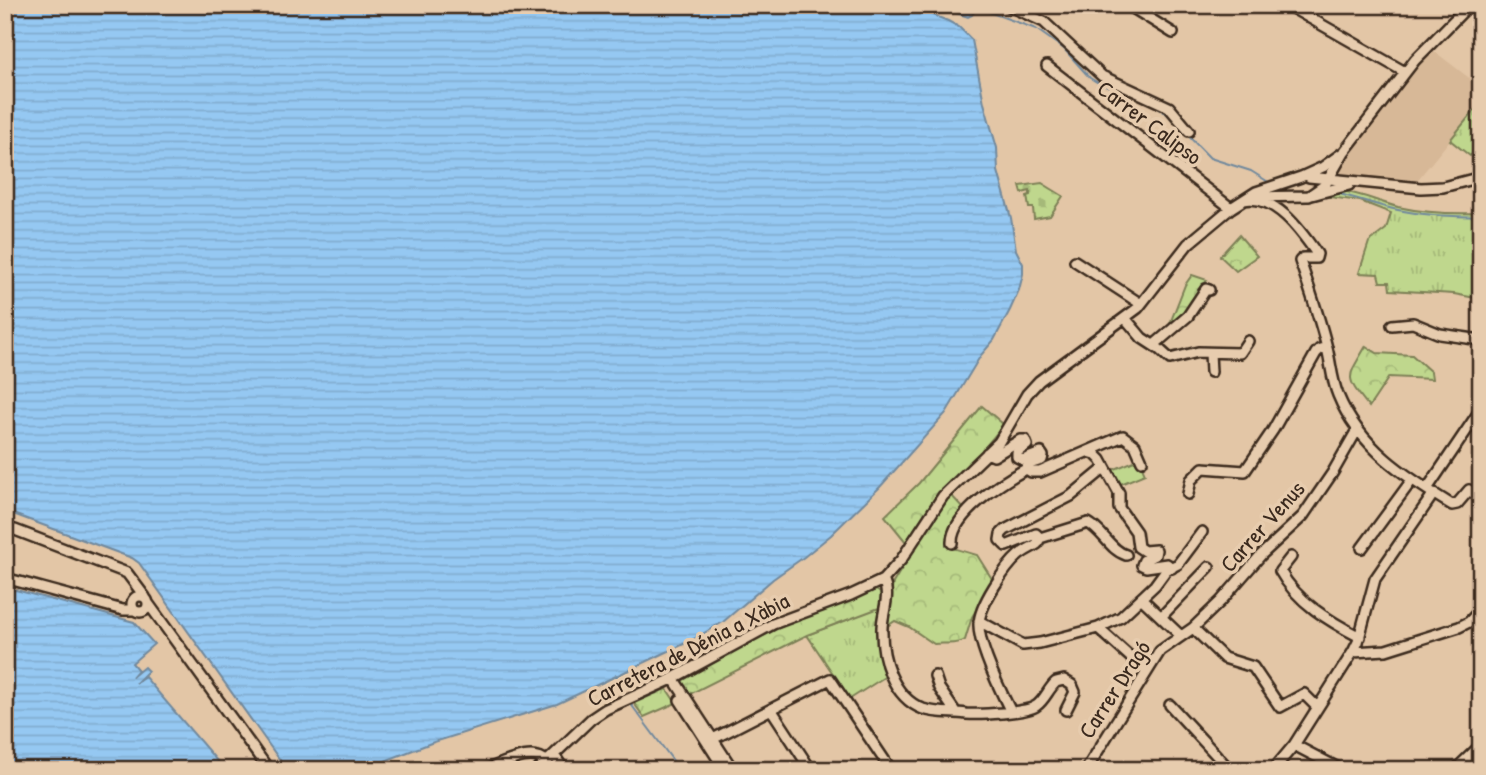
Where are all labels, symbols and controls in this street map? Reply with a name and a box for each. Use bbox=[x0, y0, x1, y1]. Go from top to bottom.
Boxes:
street label: Carrer Calipso bbox=[1091, 72, 1209, 172]
street label: Carrer Venus bbox=[1213, 473, 1311, 578]
street label: Carretera de Dénia a Xàbia bbox=[582, 585, 794, 713]
street label: Carrer Dragó bbox=[1071, 634, 1157, 744]

